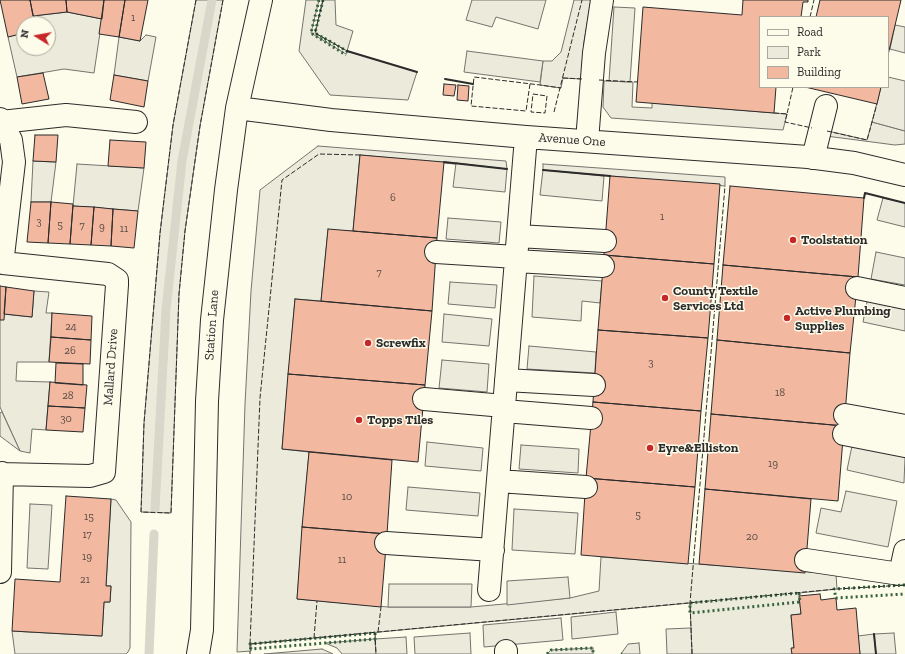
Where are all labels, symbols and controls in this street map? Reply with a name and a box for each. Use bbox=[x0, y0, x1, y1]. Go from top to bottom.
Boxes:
house number: 1 bbox=[131, 11, 135, 25]
north arrow bbox=[16, 16, 56, 56]
legend bbox=[759, 16, 889, 88]
text: Road bbox=[797, 25, 823, 39]
text: N bbox=[18, 28, 32, 39]
text: Park bbox=[797, 45, 821, 59]
text: Building bbox=[797, 65, 841, 79]
street label: Avenue One bbox=[538, 130, 606, 150]
house number: 6 bbox=[390, 191, 396, 205]
house number: 1 bbox=[660, 210, 664, 224]
house number: 3 bbox=[36, 215, 42, 229]
house number: 5 bbox=[57, 218, 63, 232]
house number: 7 bbox=[79, 219, 85, 233]
house number: 9 bbox=[99, 220, 105, 234]
house number: 11 bbox=[120, 222, 128, 236]
place label: Toolstation bbox=[801, 232, 867, 248]
marker: Toolstation bbox=[788, 235, 798, 245]
house number: 7 bbox=[376, 266, 382, 280]
place label: County Textile Services Ltd bbox=[673, 283, 758, 314]
street label: Station Lane bbox=[202, 289, 222, 361]
marker: County Textile Services Ltd bbox=[660, 293, 670, 303]
place label: Active Plumbing Supplies bbox=[795, 303, 891, 334]
marker: Active Plumbing Supplies bbox=[782, 313, 792, 323]
house number: 24 bbox=[65, 320, 77, 334]
street label: Mallard Drive bbox=[101, 328, 121, 406]
place label: Screwfix bbox=[376, 335, 426, 351]
marker: Screwfix bbox=[363, 338, 373, 348]
house number: 26 bbox=[64, 344, 76, 358]
house number: 3 bbox=[648, 356, 654, 370]
house number: 18 bbox=[775, 386, 785, 400]
house number: 28 bbox=[62, 389, 74, 403]
house number: 30 bbox=[60, 412, 72, 426]
place label: Topps Tiles bbox=[367, 412, 433, 428]
marker: Topps Tiles bbox=[354, 415, 364, 425]
place label: Eyre&Elliston bbox=[658, 440, 738, 456]
marker: Eyre&Elliston bbox=[645, 443, 655, 453]
house number: 19 bbox=[768, 457, 778, 471]
house number: 10 bbox=[342, 490, 352, 504]
house number: 5 bbox=[635, 508, 641, 522]
house number: 15 bbox=[84, 510, 94, 524]
house number: 17 bbox=[82, 528, 92, 542]
house number: 20 bbox=[746, 530, 758, 544]
house number: 19 bbox=[82, 550, 92, 564]
house number: 11 bbox=[338, 553, 346, 567]
house number: 21 bbox=[80, 573, 90, 587]

